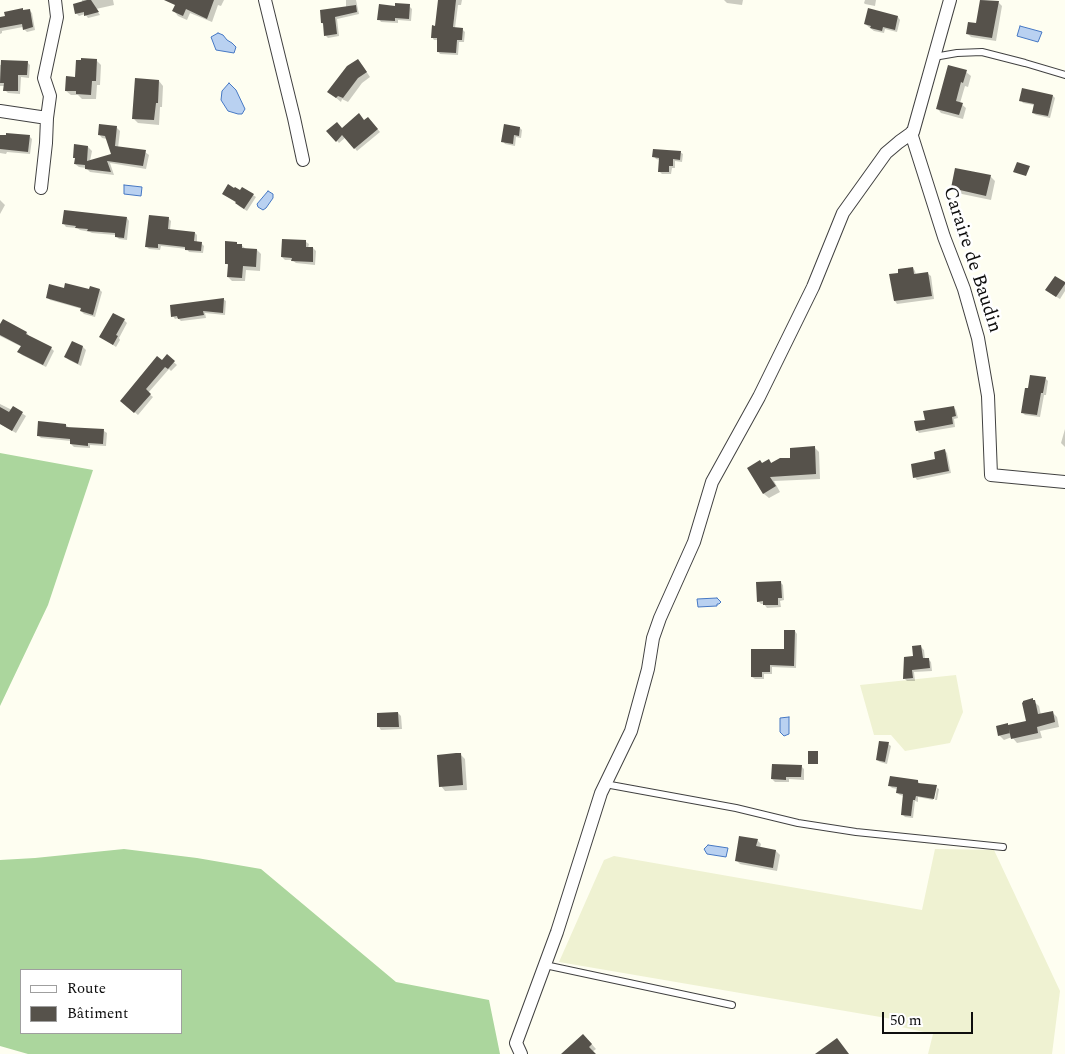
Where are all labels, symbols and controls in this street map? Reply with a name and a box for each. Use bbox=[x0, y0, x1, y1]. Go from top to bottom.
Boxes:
street label: Caraire de Baudin bbox=[937, 184, 1005, 336]
legend bbox=[20, 969, 182, 1034]
text: Route bbox=[67, 977, 106, 1000]
text: Bâtiment bbox=[67, 1002, 128, 1025]
scale bar bbox=[885, 1002, 976, 1034]
text: 50 m bbox=[890, 1009, 922, 1032]

